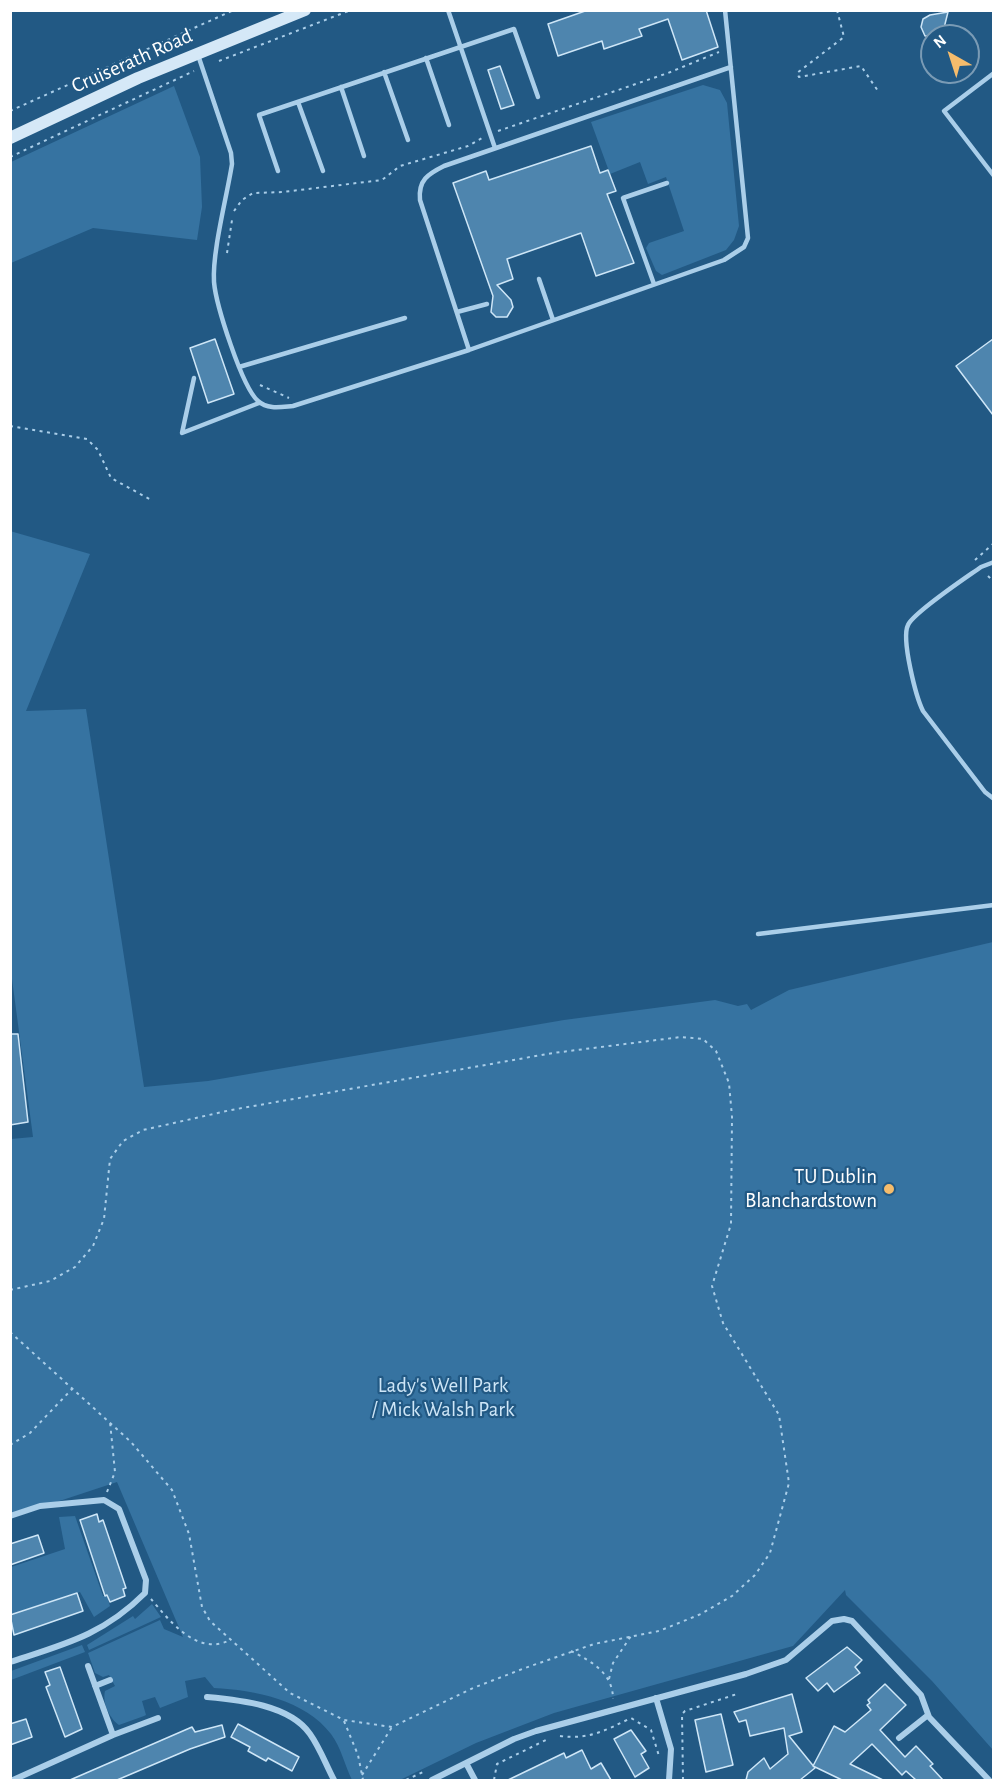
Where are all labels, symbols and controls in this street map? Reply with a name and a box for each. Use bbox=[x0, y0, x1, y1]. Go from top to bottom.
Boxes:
street label: Cruiserath Road bbox=[68, 23, 196, 99]
north arrow bbox=[920, 24, 980, 84]
text: N bbox=[931, 32, 949, 51]
place label: TU Dublin Blanchardstown bbox=[745, 1164, 877, 1214]
marker: TU Dublin Blanchardstown bbox=[882, 1182, 896, 1196]
park label: Lady's Well Park / Mick Walsh Park bbox=[371, 1373, 515, 1423]

